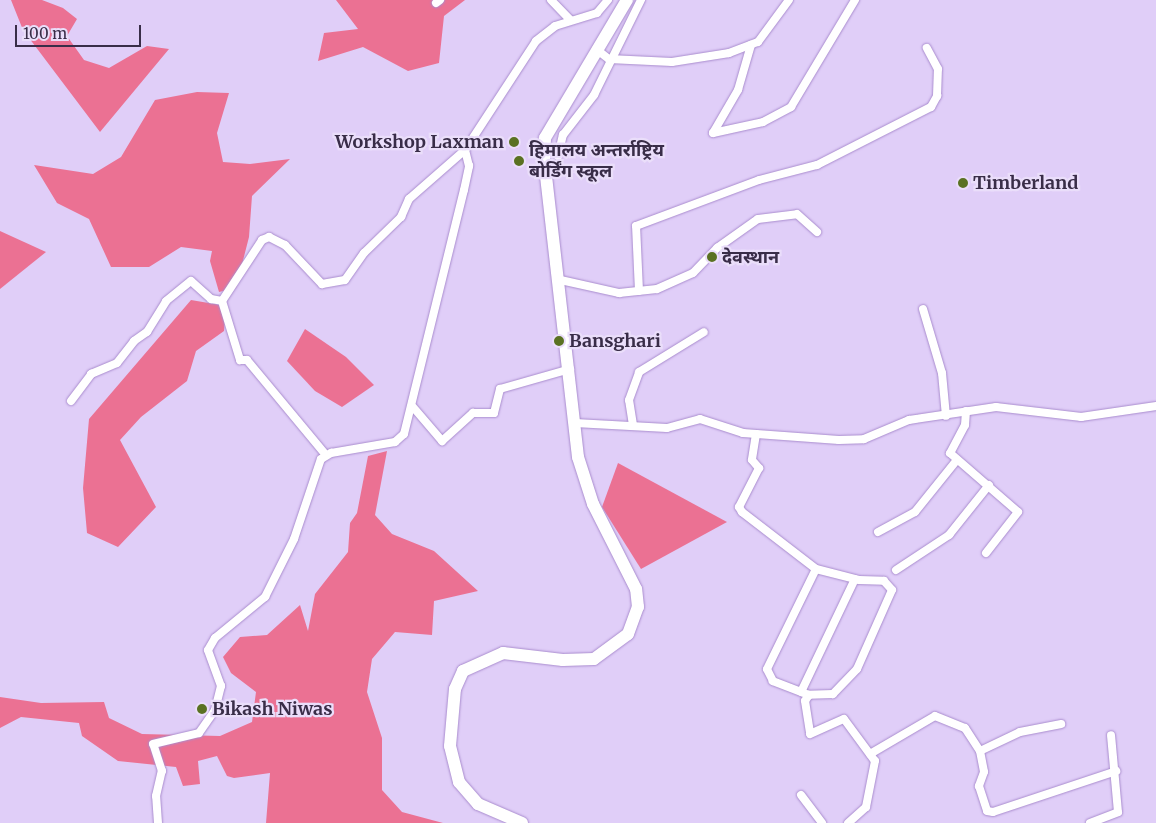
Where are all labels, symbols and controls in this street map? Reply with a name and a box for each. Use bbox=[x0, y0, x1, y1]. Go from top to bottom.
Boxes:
scale bar bbox=[18, 15, 144, 47]
text: 100 m bbox=[23, 24, 67, 43]
place label: Workshop Laxman bbox=[335, 131, 504, 153]
marker: Workshop Laxman bbox=[508, 136, 520, 148]
place label: हिमालय अन्तर्राष्ट्रिय बोर्डिंग स्कूल bbox=[529, 140, 664, 182]
marker: हिमालय अन्तर्राष्ट्रिय बोर्डिंग स्कूल bbox=[513, 155, 525, 167]
place label: Timberland bbox=[973, 172, 1078, 194]
marker: Timberland bbox=[957, 177, 969, 189]
place label: देवस्थान bbox=[722, 246, 779, 268]
marker: देवस्थान bbox=[706, 251, 718, 263]
place label: Bansghari bbox=[569, 330, 661, 352]
marker: Bansghari bbox=[553, 335, 565, 347]
place label: Bikash Niwas bbox=[212, 698, 332, 720]
marker: Bikash Niwas bbox=[196, 703, 208, 715]

